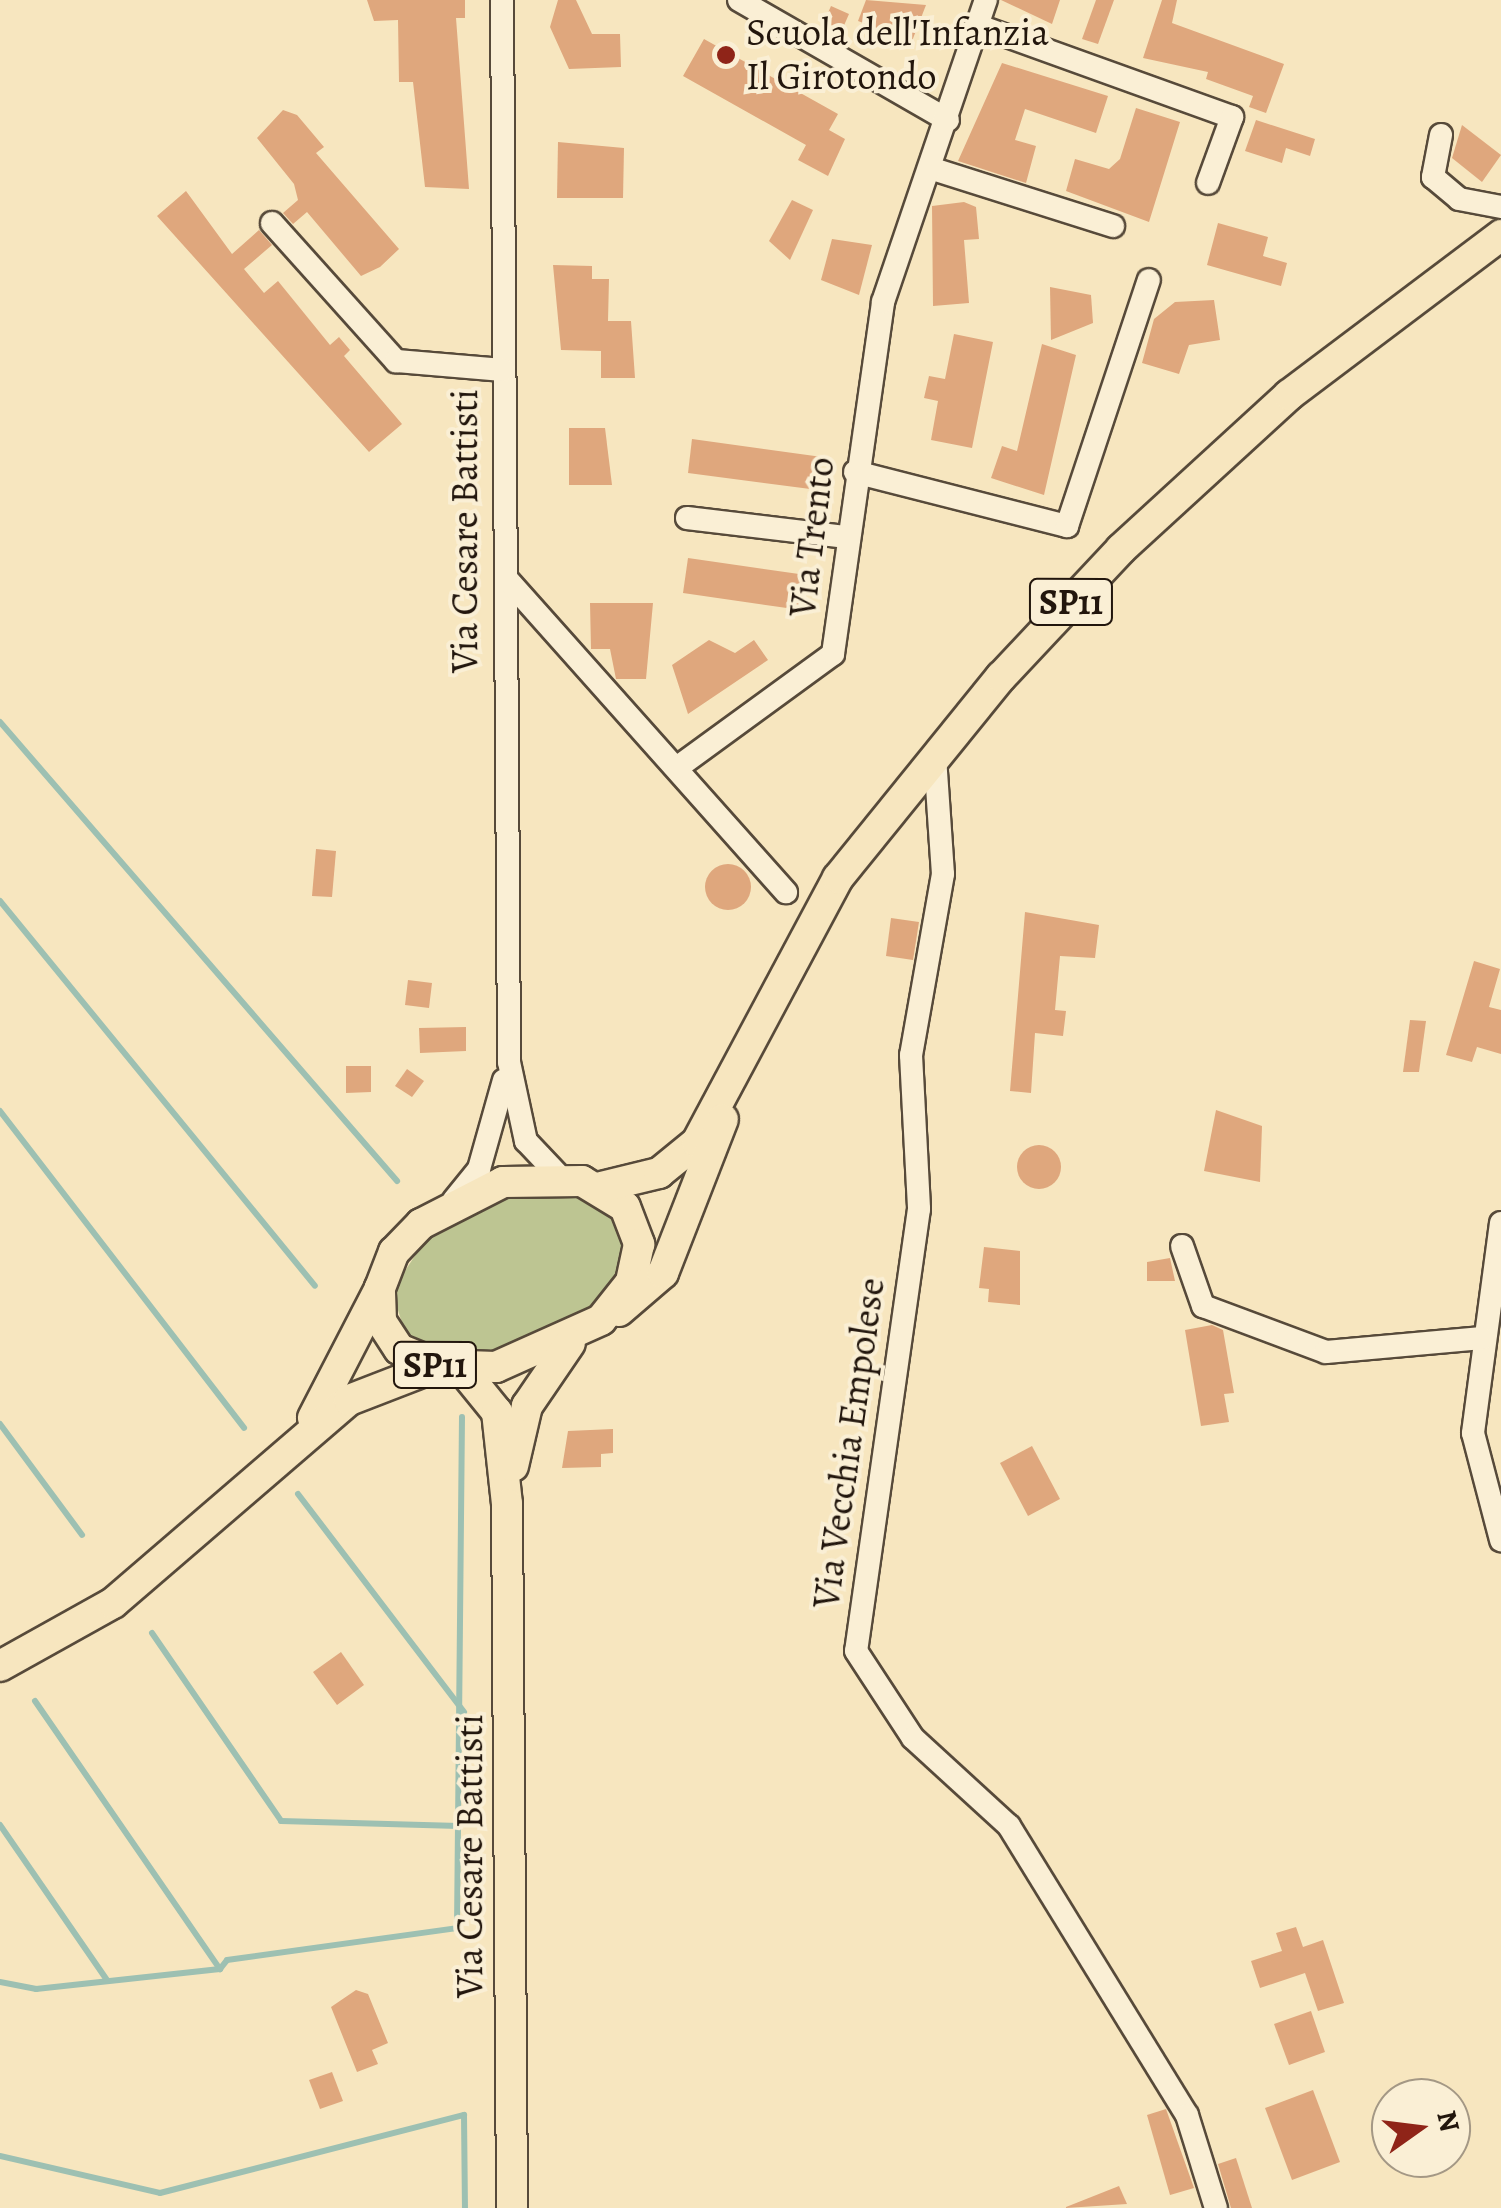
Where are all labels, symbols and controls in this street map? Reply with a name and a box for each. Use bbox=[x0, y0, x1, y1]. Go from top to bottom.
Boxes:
place label: Scuola dell'Infanzia Il Girotondo bbox=[746, 10, 1049, 100]
marker: Scuola dell'Infanzia Il Girotondo bbox=[715, 44, 737, 66]
street label: Via Cesare Battisti bbox=[442, 389, 488, 673]
street label: Via Trento bbox=[780, 454, 844, 620]
road number: SP11 bbox=[1028, 572, 1114, 632]
street label: Via Vecchia Empolese bbox=[803, 1275, 895, 1611]
road number: SP11 bbox=[392, 1335, 478, 1395]
street label: Via Cesare Battisti bbox=[447, 1714, 493, 1998]
north arrow bbox=[1371, 2078, 1471, 2178]
text: N bbox=[1427, 2107, 1469, 2136]

